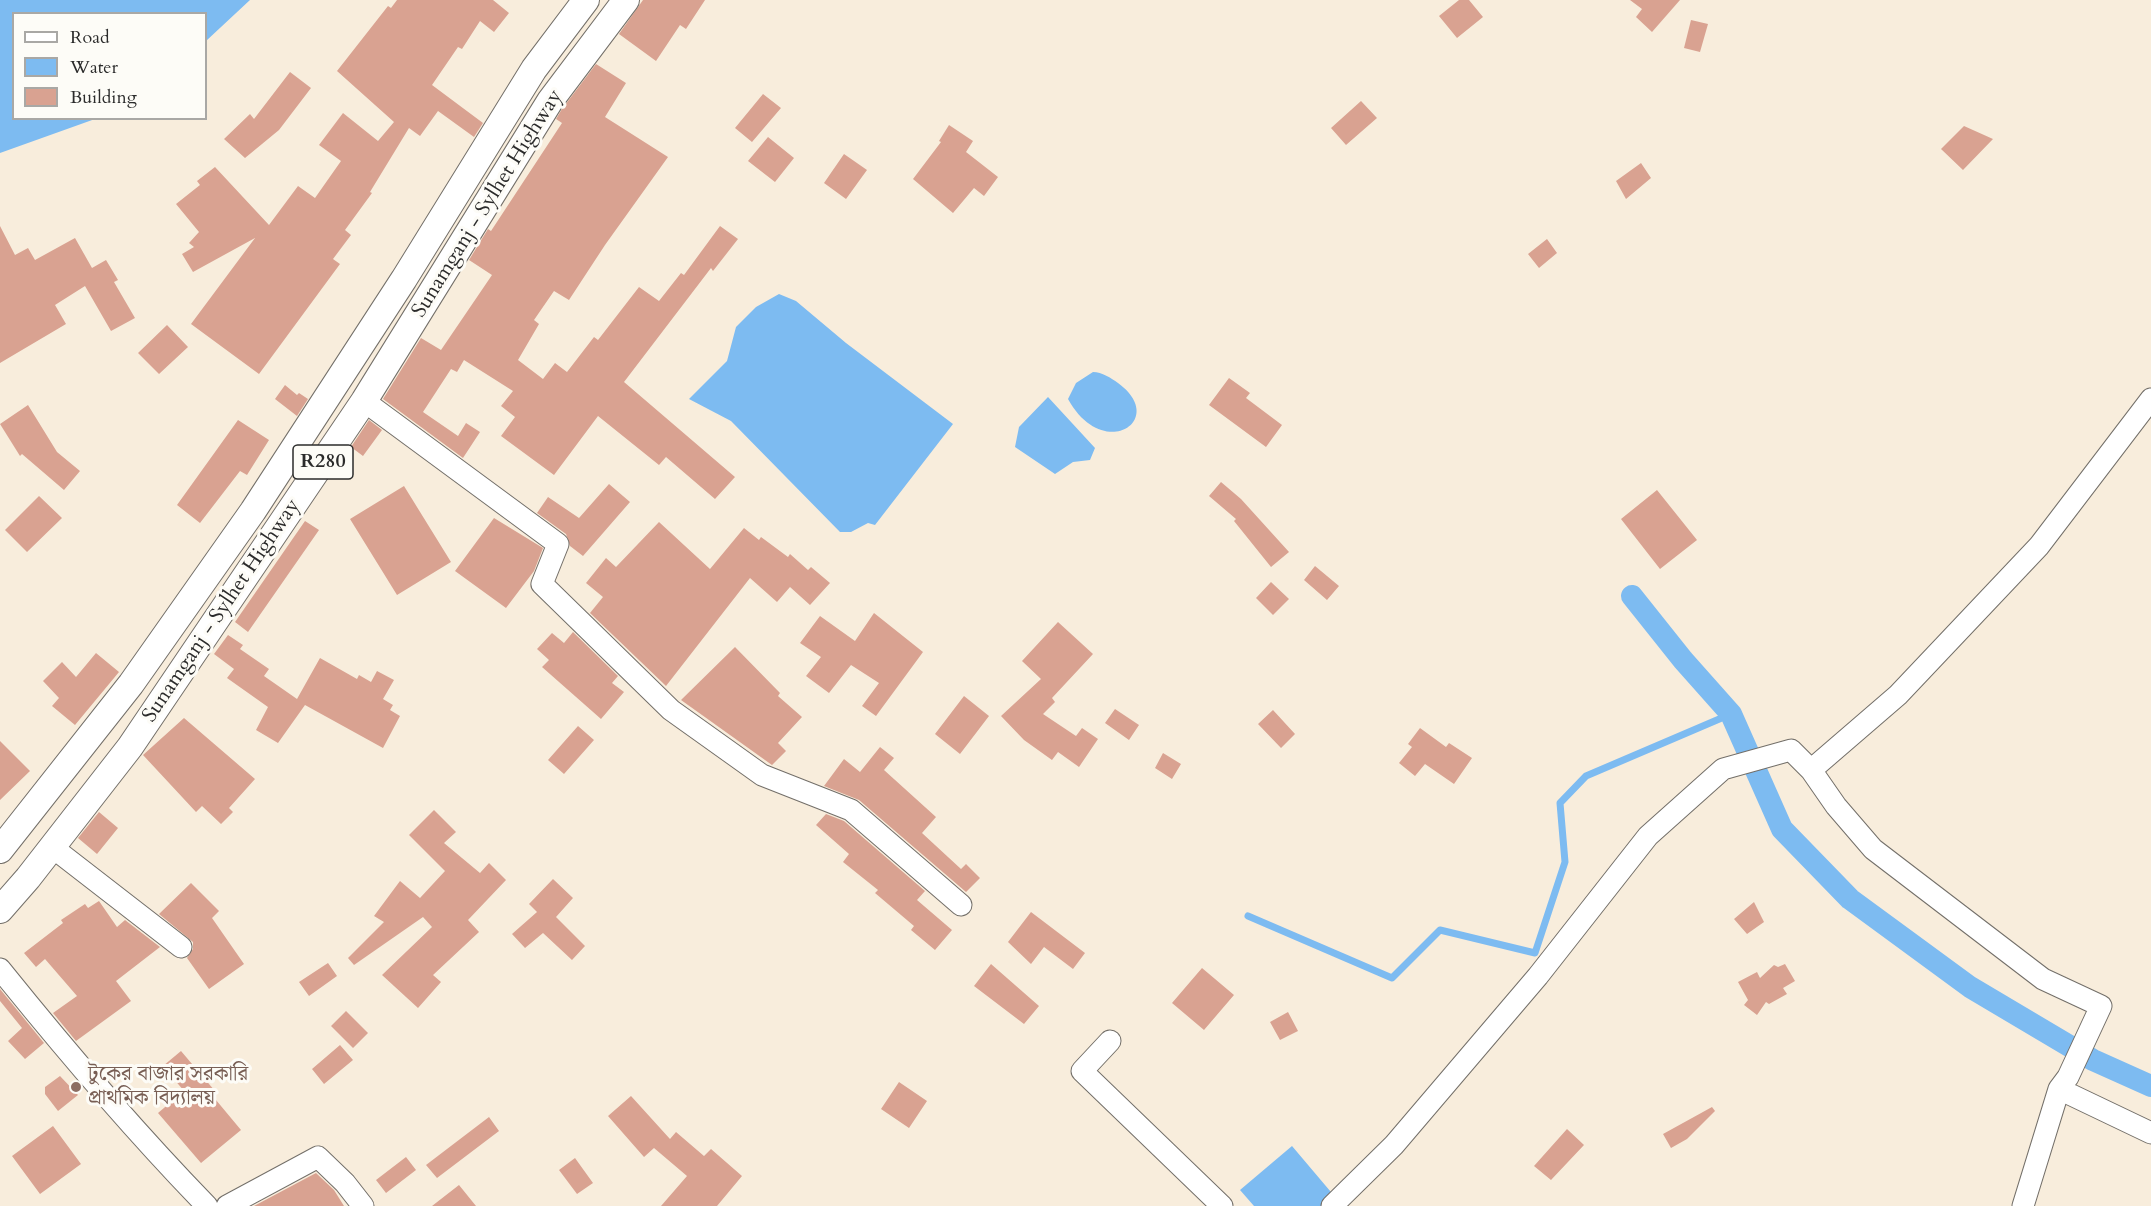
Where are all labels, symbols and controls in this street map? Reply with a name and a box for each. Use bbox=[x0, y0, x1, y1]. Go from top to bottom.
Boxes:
legend bbox=[12, 12, 207, 120]
text: Road bbox=[70, 25, 110, 50]
text: Water bbox=[70, 55, 118, 80]
text: Building bbox=[70, 85, 137, 110]
street label: Sunamganj - Sylhet Highway bbox=[407, 85, 569, 323]
road number: R280 bbox=[293, 445, 353, 479]
street label: Sunamganj - Sylhet Highway bbox=[138, 494, 306, 728]
place label: টুকের বাজার সরকারি প্রাথমিক বিদ্যালয় bbox=[88, 1062, 248, 1112]
marker: টুকের বাজার সরকারি প্রাথমিক বিদ্যালয় bbox=[69, 1080, 83, 1094]

